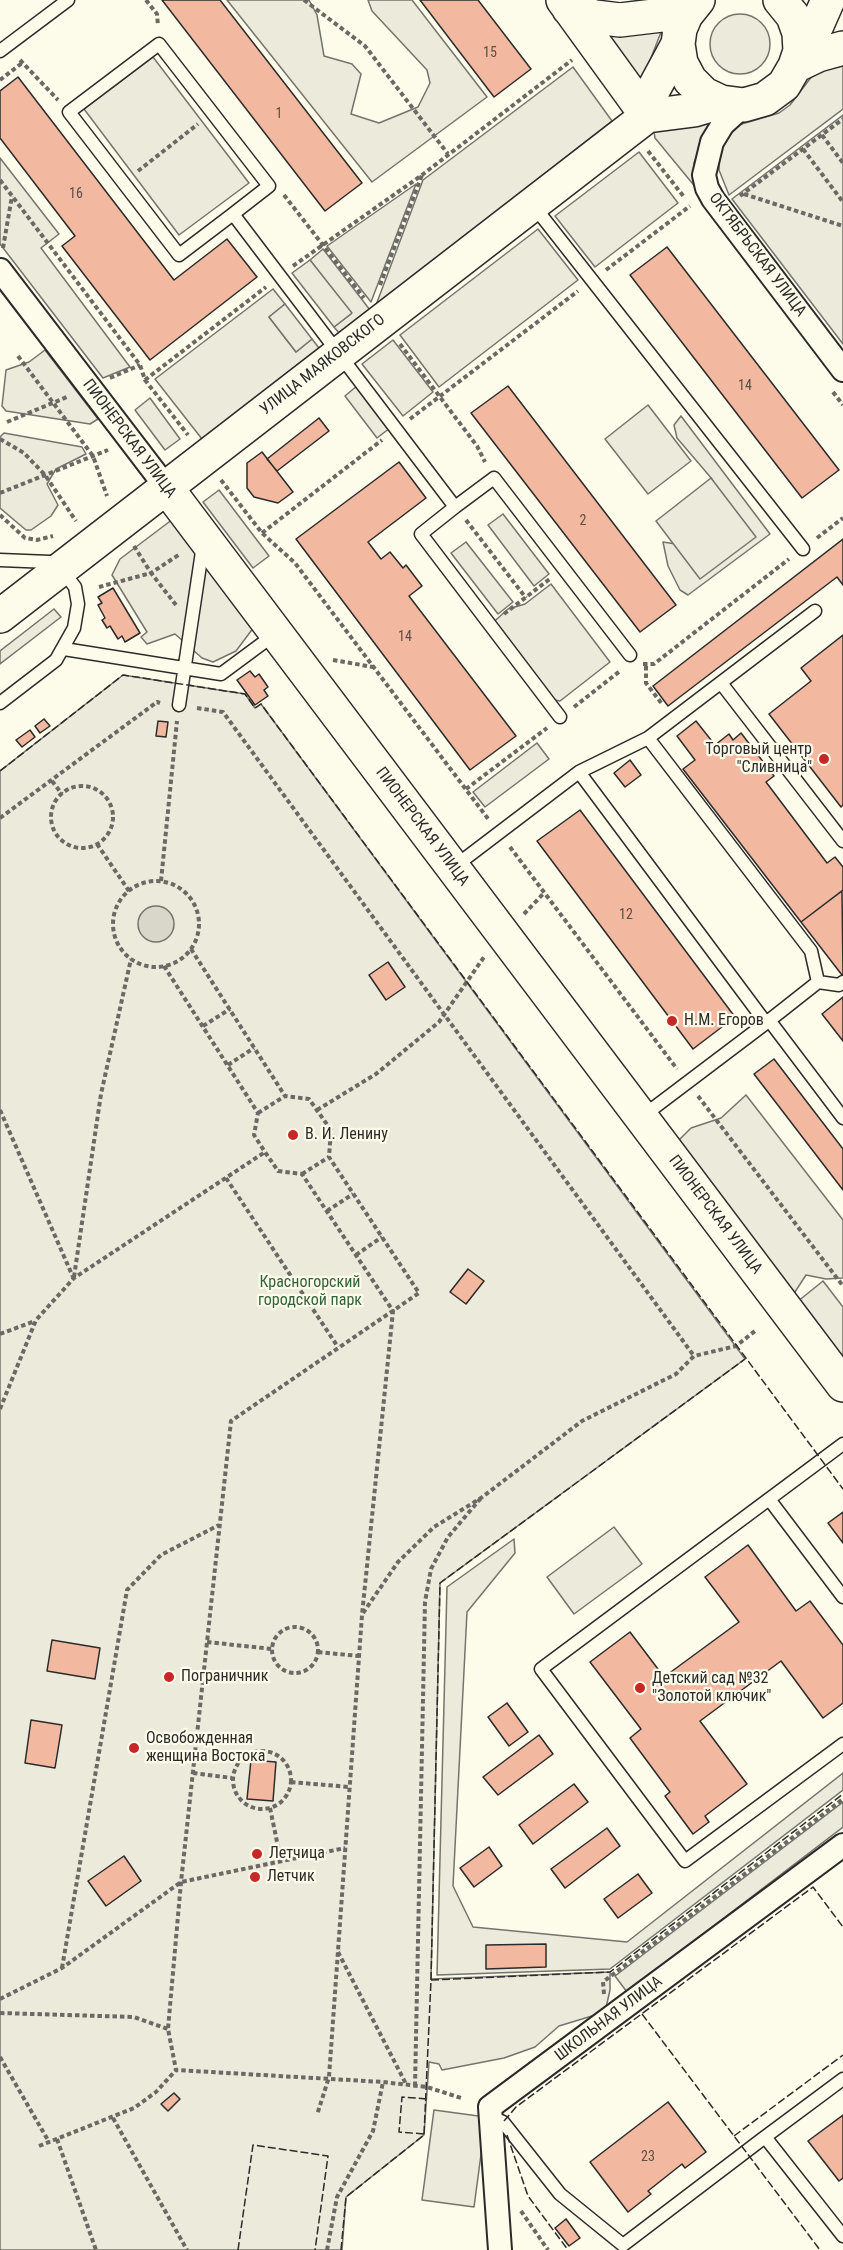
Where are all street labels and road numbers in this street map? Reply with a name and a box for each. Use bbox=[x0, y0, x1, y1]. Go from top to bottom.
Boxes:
street label: ОКТЯБРЬСКАЯ УЛИЦА bbox=[704, 189, 810, 321]
street label: УЛИЦА МАЯКОВСКОГО bbox=[257, 310, 389, 420]
street label: ПИОНЕРСКАЯ УЛИЦА bbox=[78, 376, 180, 502]
street label: ПИОНЕРСКАЯ УЛИЦА bbox=[371, 764, 473, 890]
street label: ПИОНЕРСКАЯ УЛИЦА bbox=[664, 1152, 766, 1278]
street label: ШКОЛЬНАЯ УЛИЦА bbox=[552, 1972, 666, 2066]

